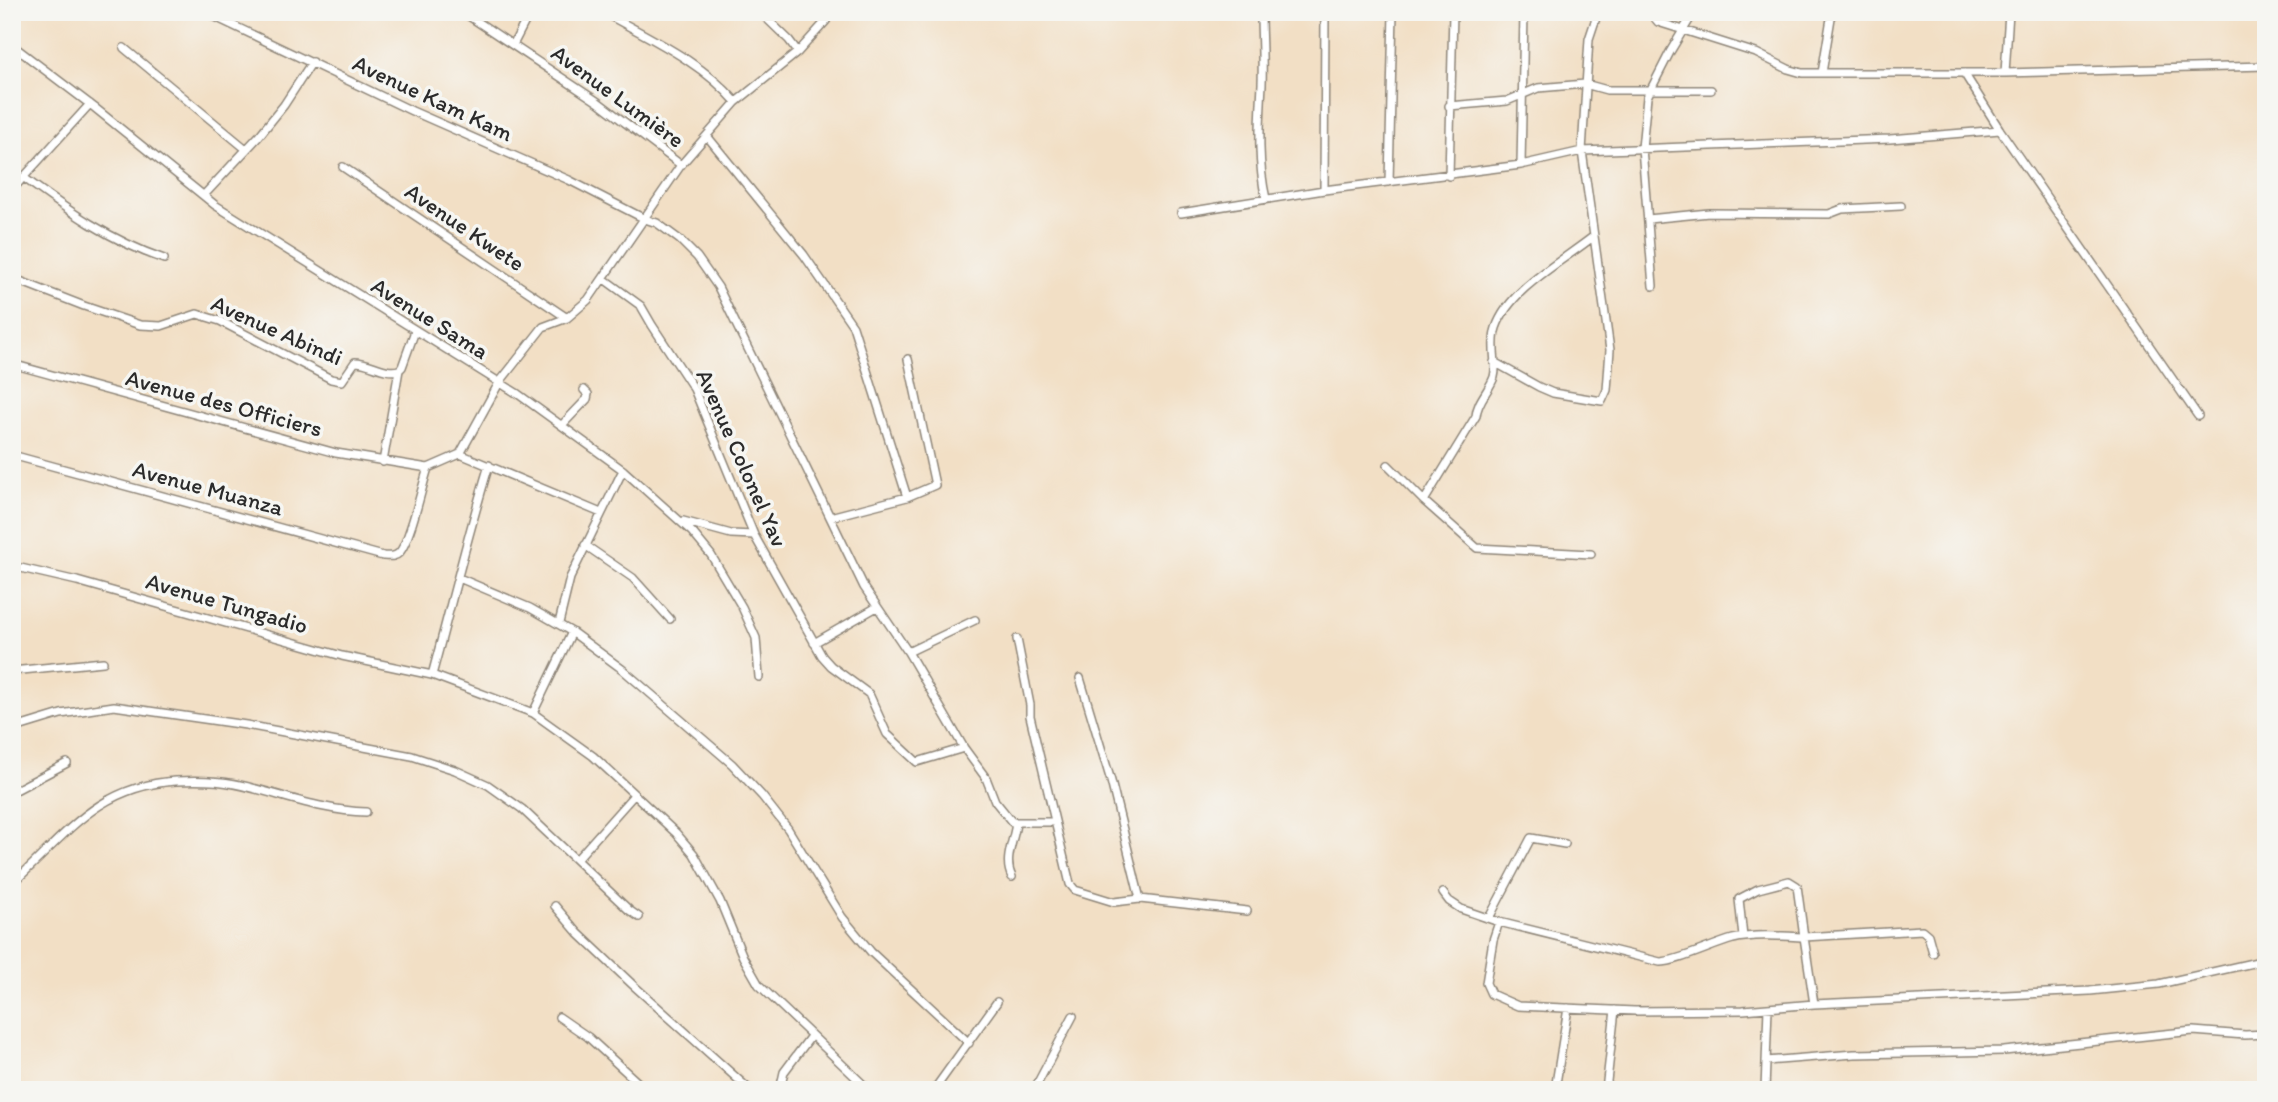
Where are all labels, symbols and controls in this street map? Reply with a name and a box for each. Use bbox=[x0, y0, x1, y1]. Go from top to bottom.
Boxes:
street label: Avenue Lumière bbox=[546, 38, 690, 154]
street label: Avenue Kam Kam bbox=[349, 49, 517, 147]
street label: Avenue Kwete bbox=[400, 177, 530, 277]
street label: Avenue Sama bbox=[366, 271, 494, 365]
street label: Avenue Abindi bbox=[207, 289, 347, 371]
street label: Avenue des Officiers bbox=[123, 363, 325, 443]
street label: Avenue Colonel Yav bbox=[690, 365, 794, 552]
street label: Avenue Muanza bbox=[130, 454, 286, 522]
street label: Avenue Tungadio bbox=[143, 567, 311, 639]

